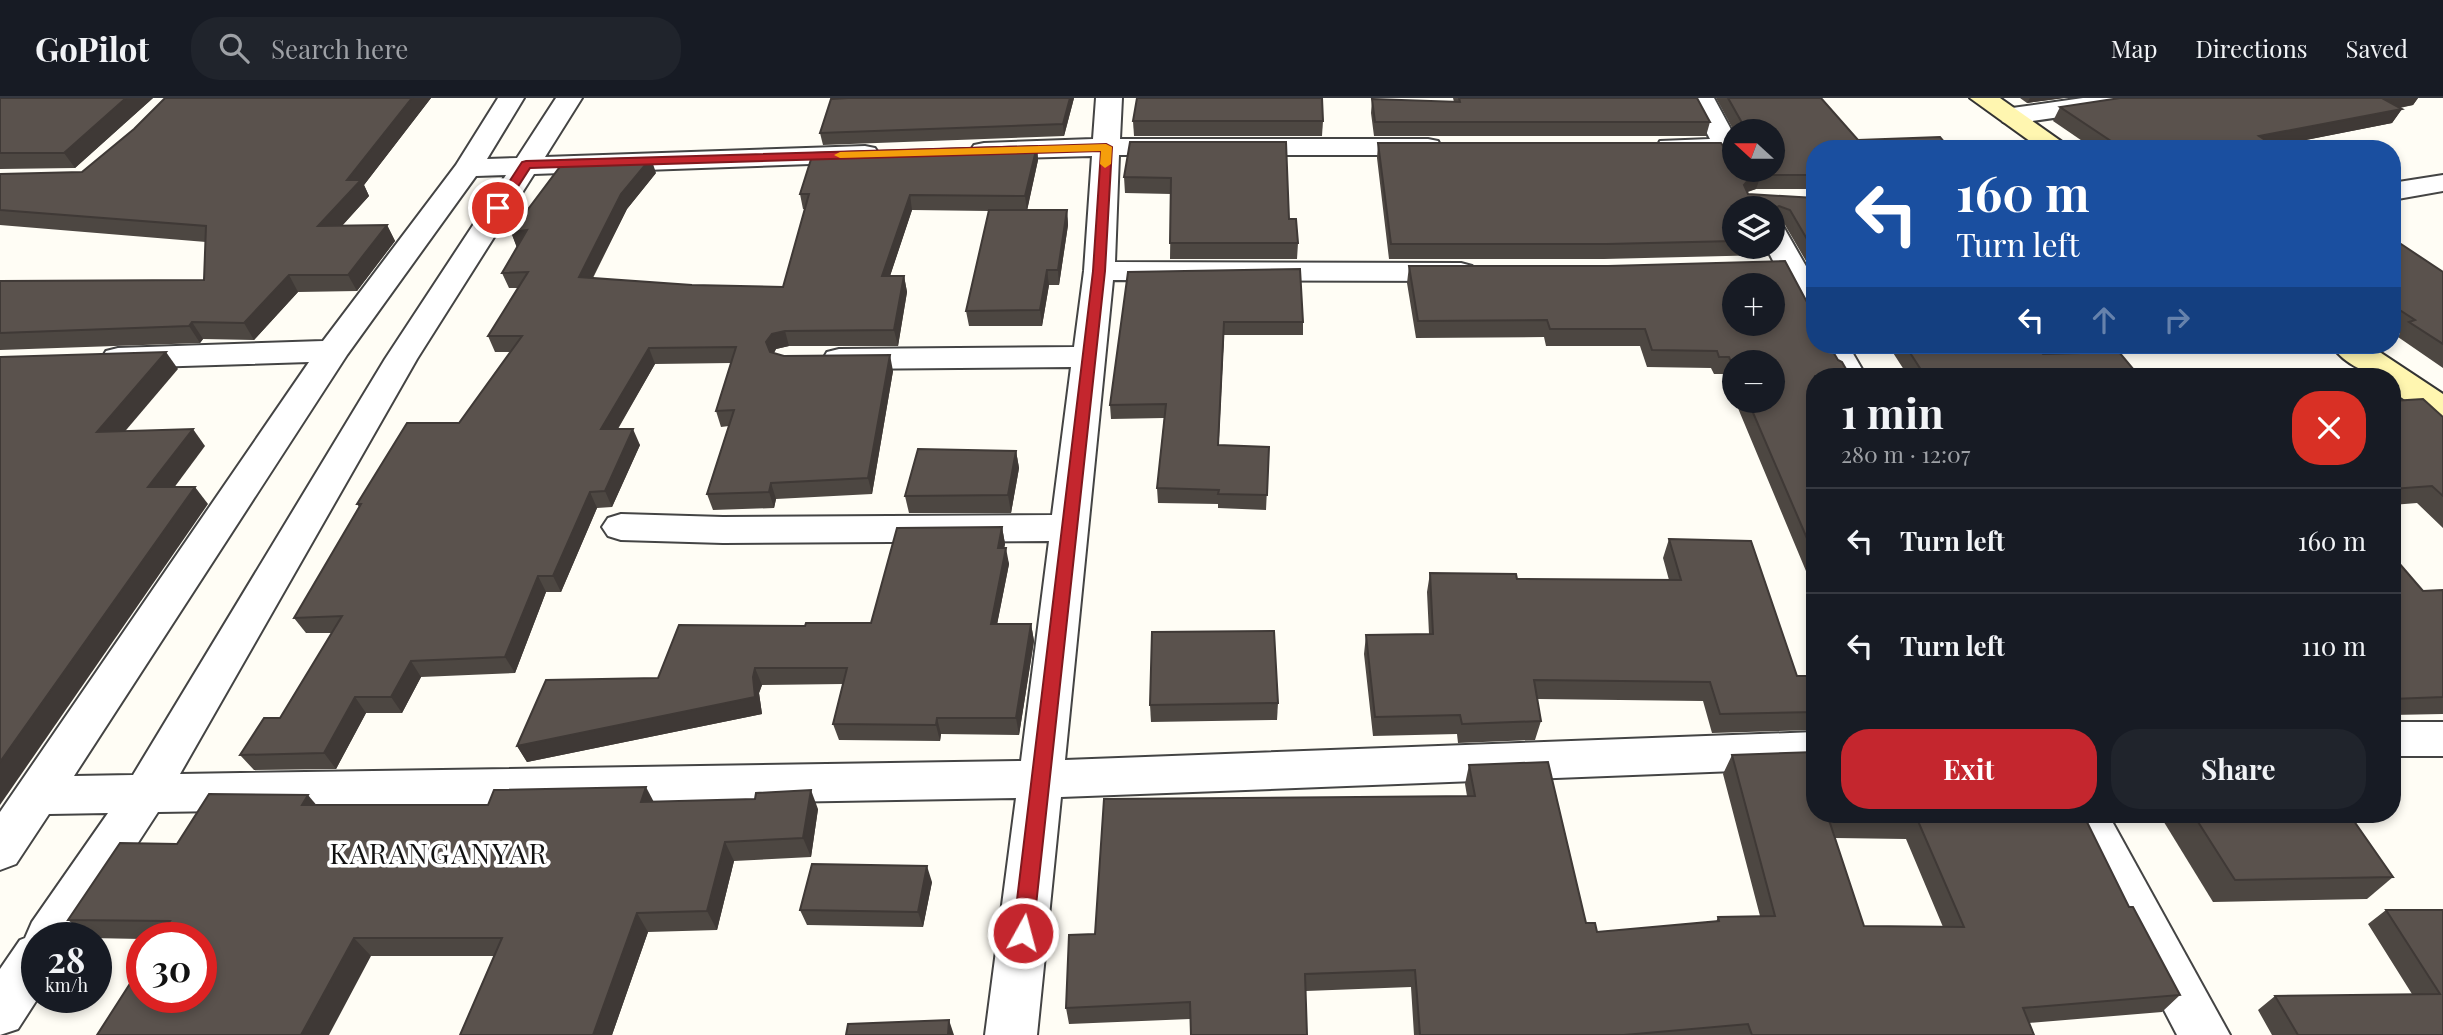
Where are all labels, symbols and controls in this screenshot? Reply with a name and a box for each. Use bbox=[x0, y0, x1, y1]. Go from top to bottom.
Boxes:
search box bbox=[191, 17, 681, 80]
text: GoPilot bbox=[35, 26, 149, 70]
icon: search bbox=[215, 29, 253, 67]
text: Search here bbox=[271, 31, 408, 66]
text: Map bbox=[2111, 32, 2157, 64]
text: Directions bbox=[2195, 32, 2308, 64]
text: Saved bbox=[2346, 32, 2408, 64]
north arrow bbox=[1722, 119, 1785, 182]
map controls bbox=[1722, 119, 1785, 413]
text: 160 m bbox=[1956, 159, 2090, 224]
icon: left bbox=[1841, 168, 1932, 259]
pin bbox=[468, 178, 528, 238]
icon: arrive bbox=[479, 189, 517, 227]
button: layers bbox=[1722, 196, 1785, 259]
text: Turn left bbox=[1956, 222, 2080, 265]
button: + bbox=[1722, 273, 1785, 336]
icon: left bbox=[2012, 301, 2050, 339]
icon: ahead bbox=[2085, 301, 2123, 339]
icon: right bbox=[2158, 301, 2196, 339]
button: − bbox=[1722, 350, 1785, 413]
text: 1 min bbox=[1841, 384, 1944, 440]
button: close bbox=[2292, 391, 2366, 465]
text: 280 m · 12:07 bbox=[1841, 438, 1970, 469]
icon: left bbox=[1841, 522, 1879, 560]
text: Turn left bbox=[1900, 523, 2005, 558]
text: 160 m bbox=[2298, 523, 2366, 558]
icon: left bbox=[1841, 627, 1879, 665]
text: Turn left bbox=[1900, 628, 2005, 663]
text: 110 m bbox=[2302, 628, 2366, 663]
button: Exit bbox=[1841, 729, 2097, 809]
button: Share bbox=[2111, 729, 2366, 809]
district label: KARANGANYAR bbox=[329, 834, 549, 871]
position arrow bbox=[986, 896, 1060, 970]
speed limit sign: 30 bbox=[126, 922, 217, 1013]
text: 28 bbox=[48, 935, 85, 982]
text: km/h bbox=[45, 973, 88, 997]

